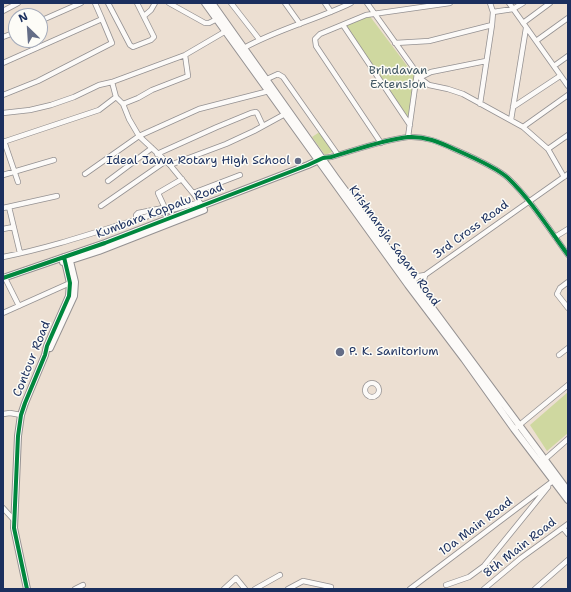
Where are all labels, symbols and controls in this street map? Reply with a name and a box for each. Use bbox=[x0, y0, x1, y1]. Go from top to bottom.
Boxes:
north arrow bbox=[8, 8, 48, 48]
text: N bbox=[16, 9, 30, 26]
park label: Brindavan Extension bbox=[369, 64, 427, 92]
place label: Ideal Jawa Rotary High School bbox=[106, 154, 290, 168]
marker: Ideal Jawa Rotary High School bbox=[293, 156, 303, 166]
street label: Kumbara Koppalu Road bbox=[94, 180, 226, 242]
street label: Krishnaraja Sagara Road bbox=[345, 183, 443, 309]
street label: 3rd Cross Road bbox=[430, 198, 512, 262]
street label: Contour Road bbox=[10, 319, 54, 399]
place label: P. K. Sanitorium bbox=[349, 345, 439, 359]
marker: P. K. Sanitorium bbox=[334, 346, 346, 358]
street label: 10a Main Road bbox=[437, 495, 515, 559]
street label: 8th Main Road bbox=[481, 515, 559, 581]

